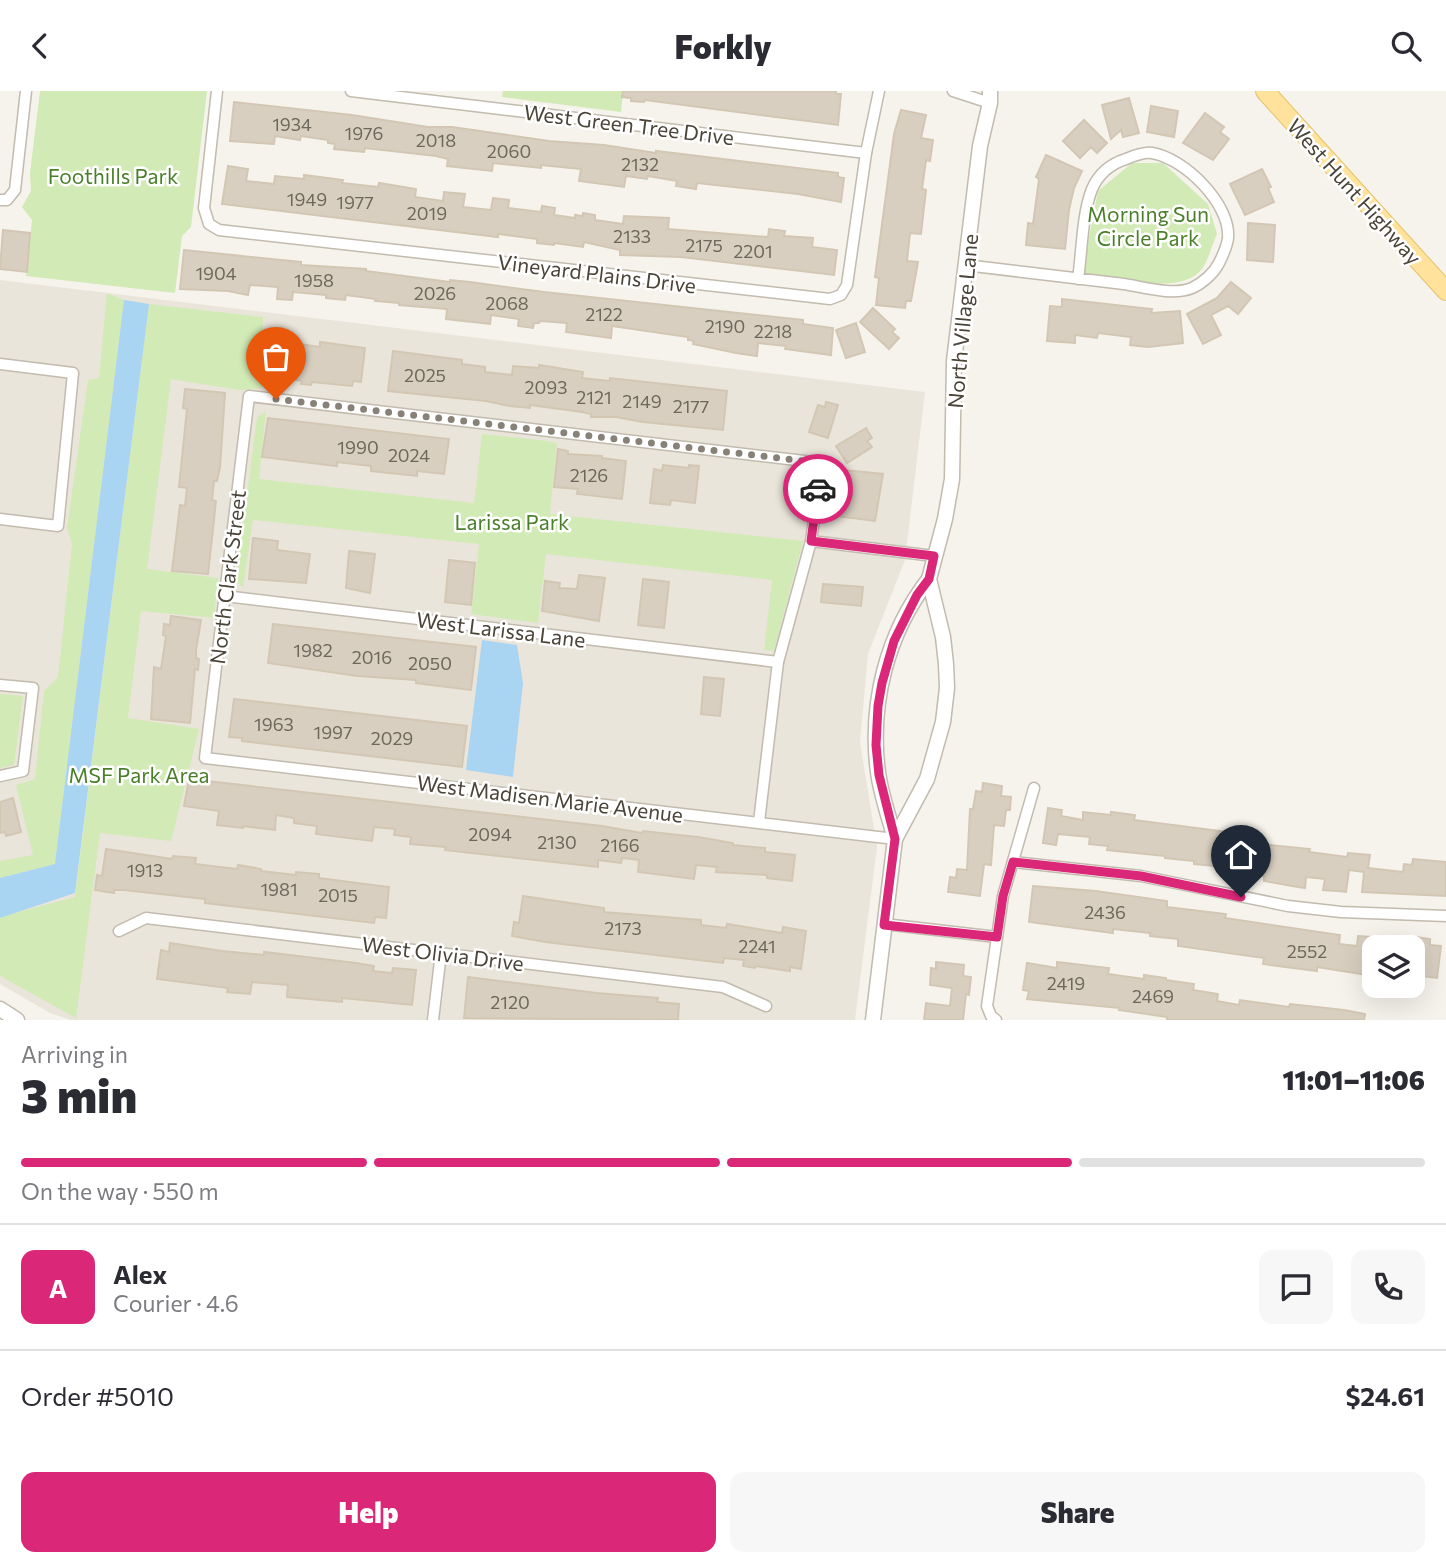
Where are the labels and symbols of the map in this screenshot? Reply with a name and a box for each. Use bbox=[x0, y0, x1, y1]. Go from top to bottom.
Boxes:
street label: West Green Tree Drive bbox=[523, 99, 735, 149]
house number: 1934 bbox=[272, 113, 312, 135]
street label: West Hunt Highway bbox=[1283, 113, 1427, 269]
house number: 1976 bbox=[345, 122, 383, 144]
house number: 2018 bbox=[416, 129, 456, 151]
house number: 2060 bbox=[487, 140, 531, 162]
house number: 2132 bbox=[621, 153, 659, 175]
park label: Foothills Park bbox=[48, 163, 178, 188]
house number: 1949 bbox=[287, 188, 327, 210]
house number: 1977 bbox=[336, 191, 374, 213]
park label: Morning Sun Circle Park bbox=[1087, 201, 1209, 250]
house number: 2019 bbox=[407, 202, 447, 224]
house number: 2133 bbox=[613, 225, 651, 247]
street label: North Village Lane bbox=[942, 233, 982, 409]
house number: 2175 bbox=[685, 234, 723, 256]
house number: 2201 bbox=[733, 240, 773, 262]
street label: Vineyard Plains Drive bbox=[496, 248, 698, 298]
house number: 1904 bbox=[195, 262, 237, 284]
house number: 1958 bbox=[294, 269, 334, 291]
house number: 2026 bbox=[414, 282, 456, 304]
house number: 2068 bbox=[485, 292, 529, 314]
house number: 2122 bbox=[585, 303, 623, 325]
house number: 2190 bbox=[705, 315, 745, 337]
house number: 2218 bbox=[754, 320, 792, 342]
pin bbox=[246, 327, 306, 399]
house number: 2025 bbox=[404, 364, 446, 386]
house number: 2093 bbox=[525, 376, 567, 398]
house number: 2121 bbox=[576, 386, 612, 408]
house number: 2149 bbox=[622, 390, 662, 412]
house number: 2177 bbox=[673, 395, 709, 417]
house number: 1990 bbox=[337, 436, 379, 458]
house number: 2024 bbox=[388, 444, 430, 466]
courier bbox=[783, 454, 853, 524]
house number: 2126 bbox=[570, 464, 608, 486]
street label: North Clark Street bbox=[204, 488, 250, 666]
park label: Larissa Park bbox=[455, 509, 569, 534]
street label: West Larissa Lane bbox=[415, 606, 587, 652]
house number: 1982 bbox=[293, 639, 333, 661]
house number: 2016 bbox=[352, 646, 392, 668]
house number: 2050 bbox=[408, 652, 452, 674]
house number: 1963 bbox=[254, 713, 294, 735]
house number: 1997 bbox=[314, 721, 352, 743]
house number: 2029 bbox=[371, 727, 413, 749]
park label: MSF Park Area bbox=[68, 762, 210, 787]
street label: West Madisen Marie Avenue bbox=[415, 769, 685, 827]
house number: 2094 bbox=[468, 823, 512, 845]
pin bbox=[1211, 825, 1271, 897]
house number: 2130 bbox=[537, 831, 577, 853]
house number: 2166 bbox=[600, 834, 640, 856]
house number: 1913 bbox=[127, 859, 163, 881]
house number: 1981 bbox=[260, 878, 298, 900]
house number: 2015 bbox=[318, 884, 358, 906]
house number: 2436 bbox=[1084, 901, 1126, 923]
house number: 2173 bbox=[604, 917, 642, 939]
street label: West Olivia Drive bbox=[361, 931, 525, 975]
house number: 2241 bbox=[738, 935, 776, 957]
house number: 2552 bbox=[1287, 940, 1327, 962]
house number: 2419 bbox=[1047, 972, 1085, 994]
house number: 2469 bbox=[1132, 985, 1174, 1007]
house number: 2120 bbox=[490, 991, 530, 1013]

